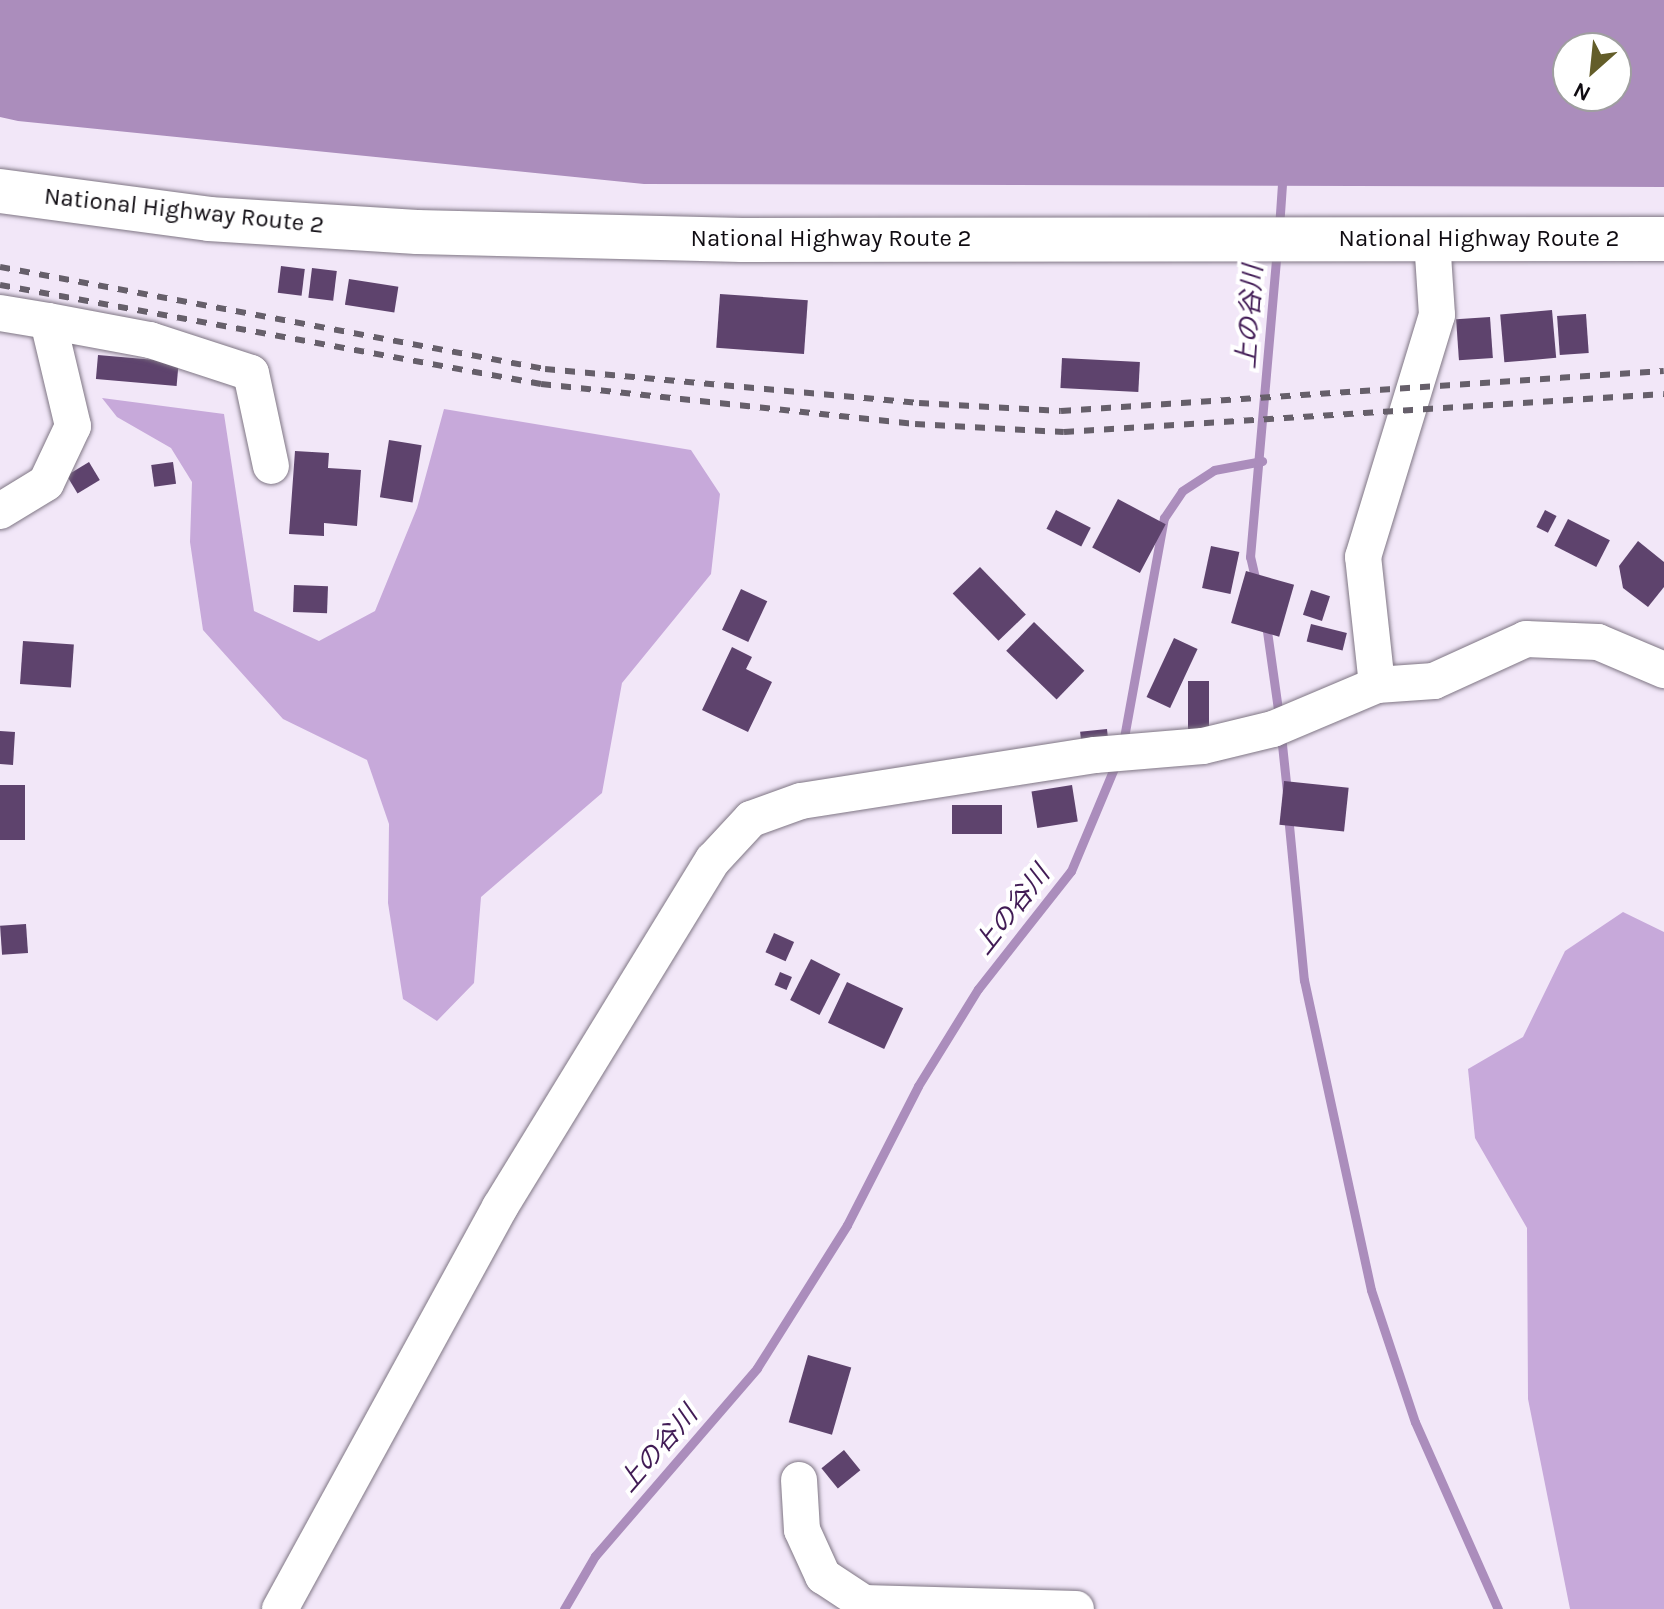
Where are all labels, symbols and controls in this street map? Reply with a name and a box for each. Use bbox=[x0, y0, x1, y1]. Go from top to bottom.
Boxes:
north arrow bbox=[1552, 32, 1632, 112]
text: N bbox=[1569, 76, 1595, 107]
street label: National Highway Route 2 bbox=[43, 182, 325, 240]
street label: National Highway Route 2 bbox=[690, 225, 972, 253]
street label: National Highway Route 2 bbox=[1338, 225, 1620, 253]
water label: 上の谷川 bbox=[1231, 264, 1269, 370]
water label: 上の谷川 bbox=[968, 859, 1056, 961]
water label: 上の谷川 bbox=[612, 1400, 704, 1498]

